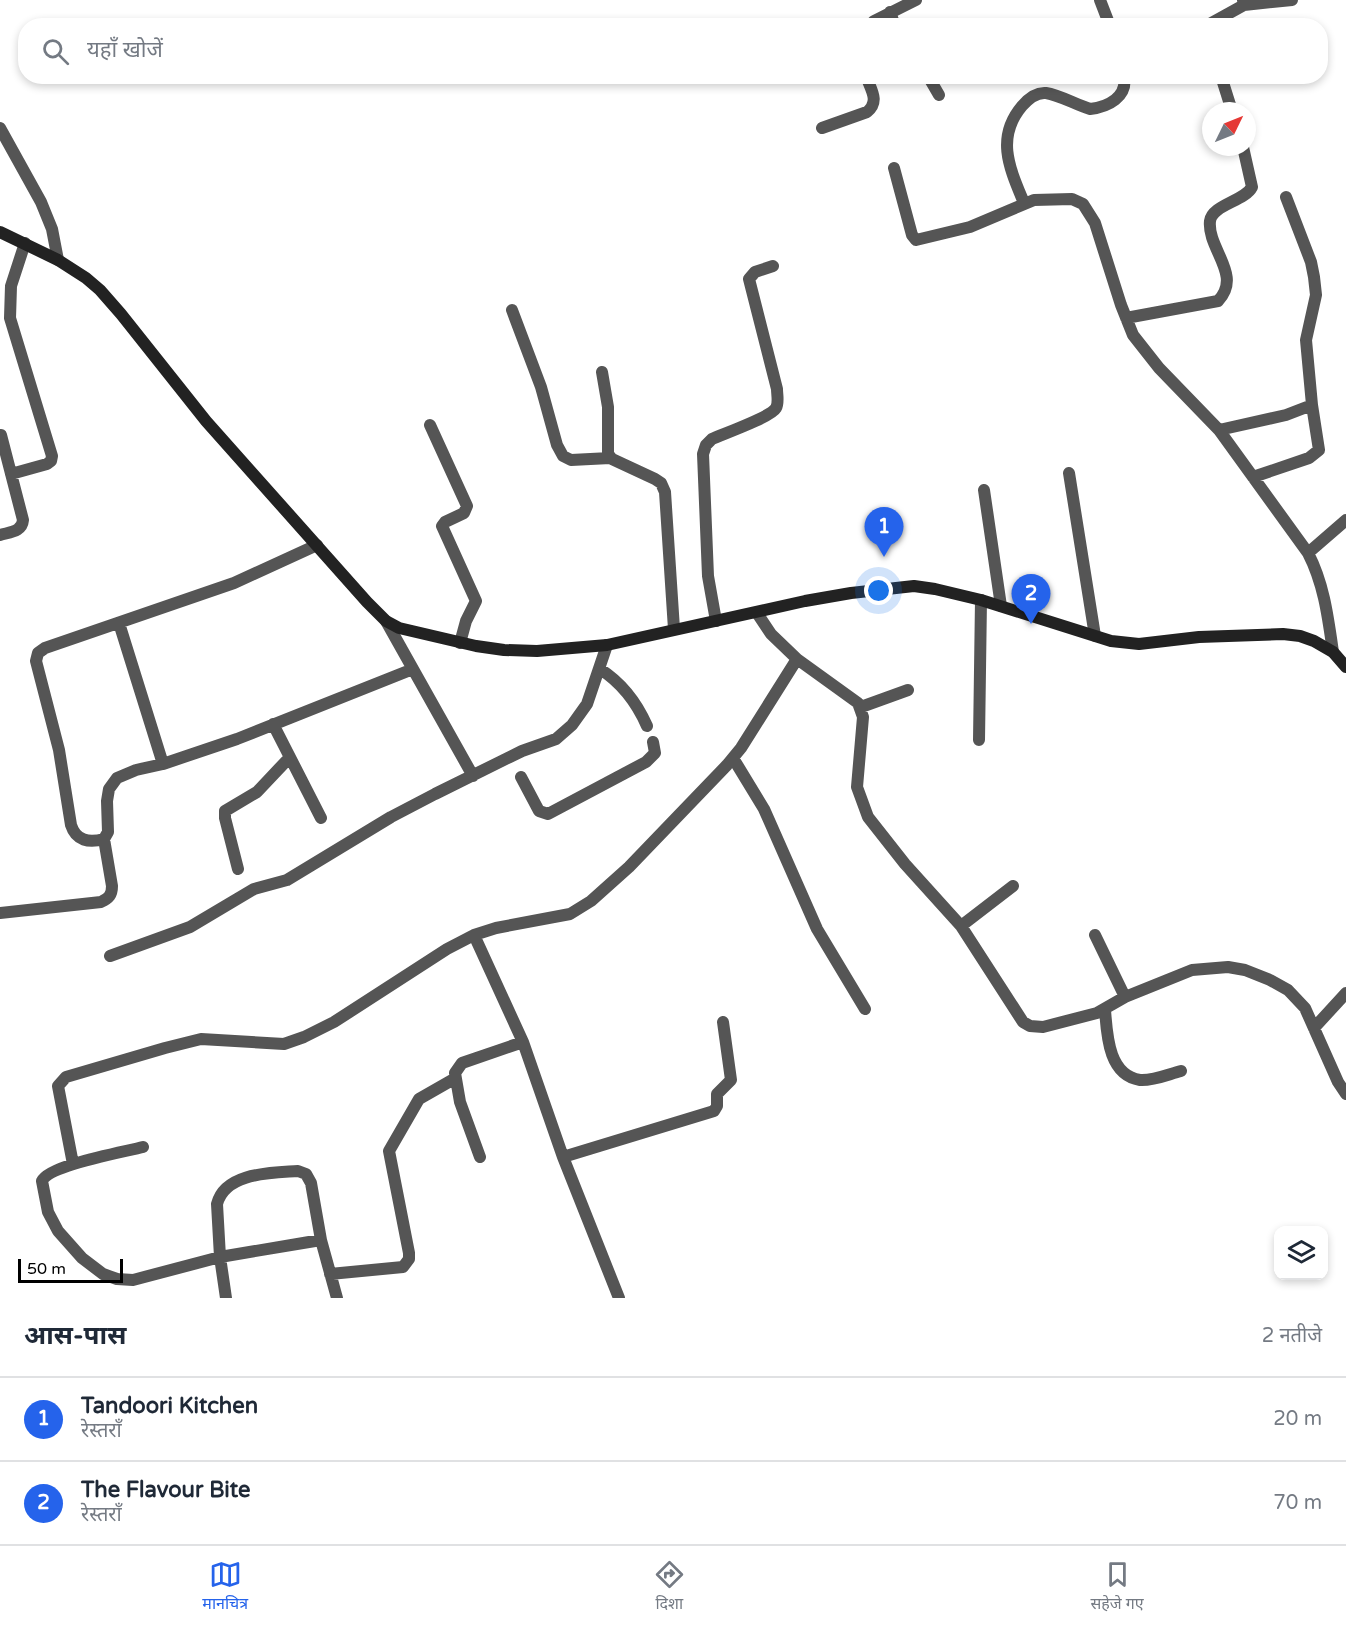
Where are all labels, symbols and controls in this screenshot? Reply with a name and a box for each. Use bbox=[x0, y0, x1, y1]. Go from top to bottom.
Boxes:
search box bbox=[18, 18, 1328, 84]
icon: search bbox=[39, 35, 72, 68]
text: यहाँ खोजें bbox=[87, 37, 163, 63]
north arrow bbox=[1202, 102, 1256, 156]
pin: 1 bbox=[864, 508, 904, 557]
pin: 2 bbox=[1012, 574, 1050, 624]
your location bbox=[864, 576, 893, 605]
map controls bbox=[1274, 1226, 1328, 1280]
button: layers bbox=[1274, 1226, 1328, 1280]
scale bar bbox=[18, 1256, 123, 1284]
text: 50 m bbox=[27, 1259, 66, 1279]
text: आस-पास bbox=[24, 1320, 126, 1351]
text: 2 नतीजे bbox=[1262, 1324, 1322, 1348]
text: Tandoori Kitchen bbox=[81, 1393, 258, 1419]
text: 1 bbox=[37, 1407, 50, 1431]
text: 20 m bbox=[1273, 1407, 1322, 1431]
text: रेस्तराँ bbox=[81, 1419, 122, 1443]
text: The Flavour Bite bbox=[81, 1477, 250, 1503]
text: 2 bbox=[37, 1491, 50, 1515]
text: 70 m bbox=[1273, 1491, 1322, 1515]
text: रेस्तराँ bbox=[81, 1503, 122, 1527]
tab: मानचित्र bbox=[202, 1558, 248, 1616]
tab: दिशा bbox=[653, 1558, 686, 1616]
tab: सहेजे गए bbox=[1090, 1558, 1144, 1616]

